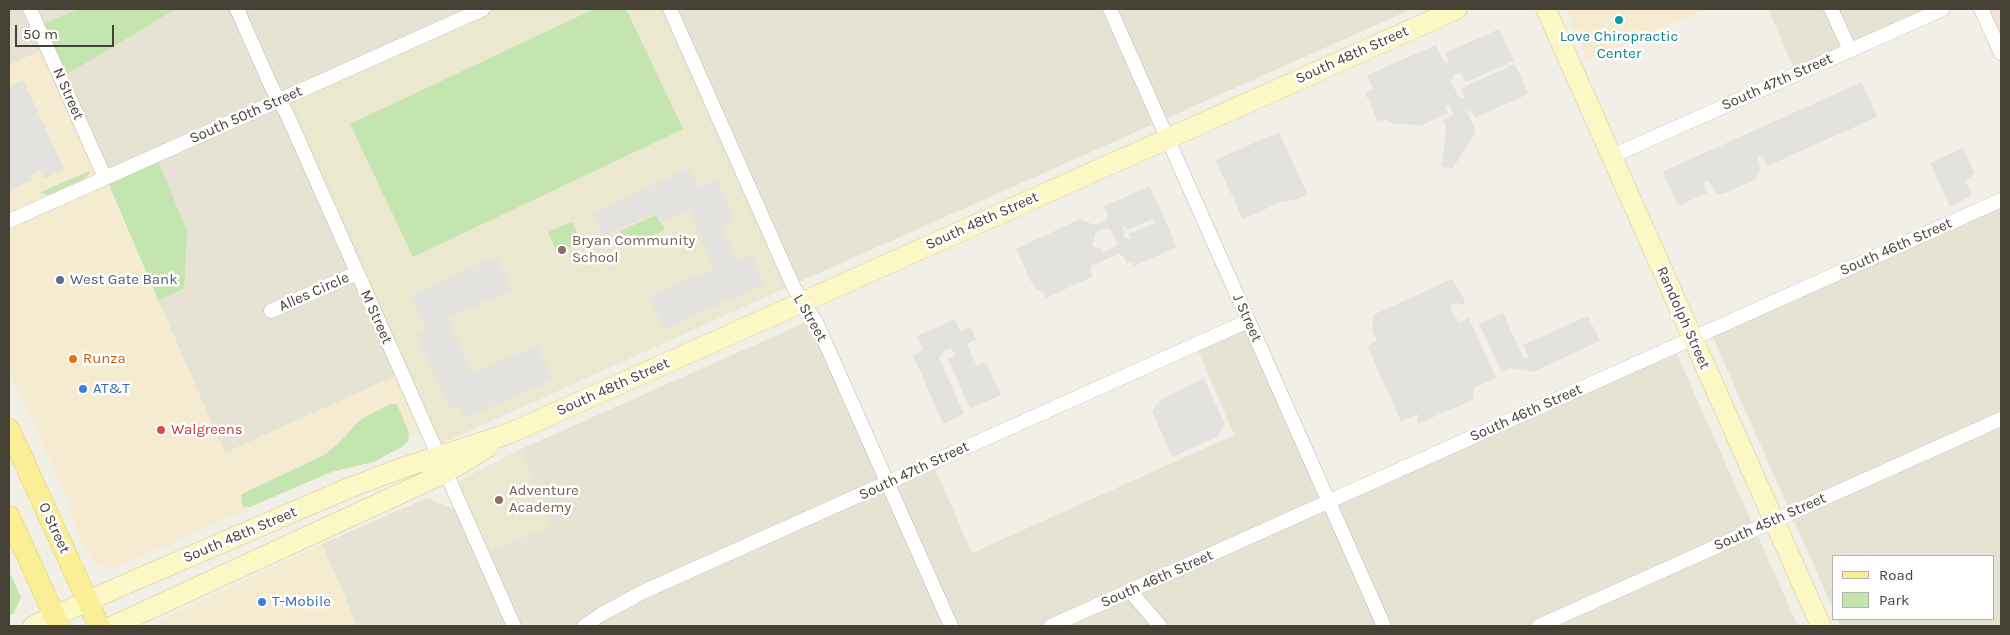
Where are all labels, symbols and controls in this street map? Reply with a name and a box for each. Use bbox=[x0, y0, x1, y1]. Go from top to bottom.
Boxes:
marker: Love Chiropractic Center bbox=[1613, 14, 1625, 26]
scale bar bbox=[18, 15, 116, 47]
street label: South 48th Street bbox=[1293, 22, 1411, 88]
text: 50 m bbox=[23, 25, 58, 43]
place label: Love Chiropractic Center bbox=[1560, 28, 1678, 63]
street label: South 47th Street bbox=[1719, 49, 1835, 115]
street label: N Street bbox=[49, 65, 87, 123]
street label: South 50th Street bbox=[187, 82, 305, 148]
street label: South 48th Street bbox=[923, 188, 1041, 254]
street label: South 46th Street bbox=[1837, 214, 1955, 280]
place label: Bryan Community School bbox=[572, 232, 695, 267]
marker: Bryan Community School bbox=[556, 244, 568, 256]
street label: Randolph Street bbox=[1652, 264, 1714, 372]
street label: Alles Circle bbox=[276, 269, 352, 315]
place label: West Gate Bank bbox=[70, 271, 178, 289]
marker: West Gate Bank bbox=[54, 274, 66, 286]
street label: M Street bbox=[356, 287, 396, 347]
street label: L Street bbox=[789, 291, 831, 345]
street label: J Street bbox=[1228, 291, 1266, 345]
place label: Runza bbox=[83, 350, 126, 368]
marker: Runza bbox=[67, 353, 79, 365]
street label: South 48th Street bbox=[554, 354, 672, 420]
place label: AT&T bbox=[93, 380, 130, 398]
street label: South 46th Street bbox=[1467, 380, 1585, 446]
marker: AT&T bbox=[77, 383, 89, 395]
place label: Walgreens bbox=[171, 421, 243, 439]
marker: Walgreens bbox=[155, 424, 167, 436]
street label: South 47th Street bbox=[856, 438, 972, 504]
place label: Adventure Academy bbox=[509, 482, 579, 517]
street label: South 45th Street bbox=[1711, 489, 1829, 555]
marker: Adventure Academy bbox=[493, 494, 505, 506]
street label: O Street bbox=[34, 500, 74, 556]
street label: South 48th Street bbox=[181, 503, 299, 567]
street label: South 46th Street bbox=[1098, 546, 1216, 612]
legend bbox=[1832, 555, 1995, 620]
text: Road bbox=[1879, 566, 1914, 584]
text: Park bbox=[1879, 591, 1909, 609]
place label: T-Mobile bbox=[272, 593, 331, 611]
marker: T-Mobile bbox=[256, 596, 268, 608]

